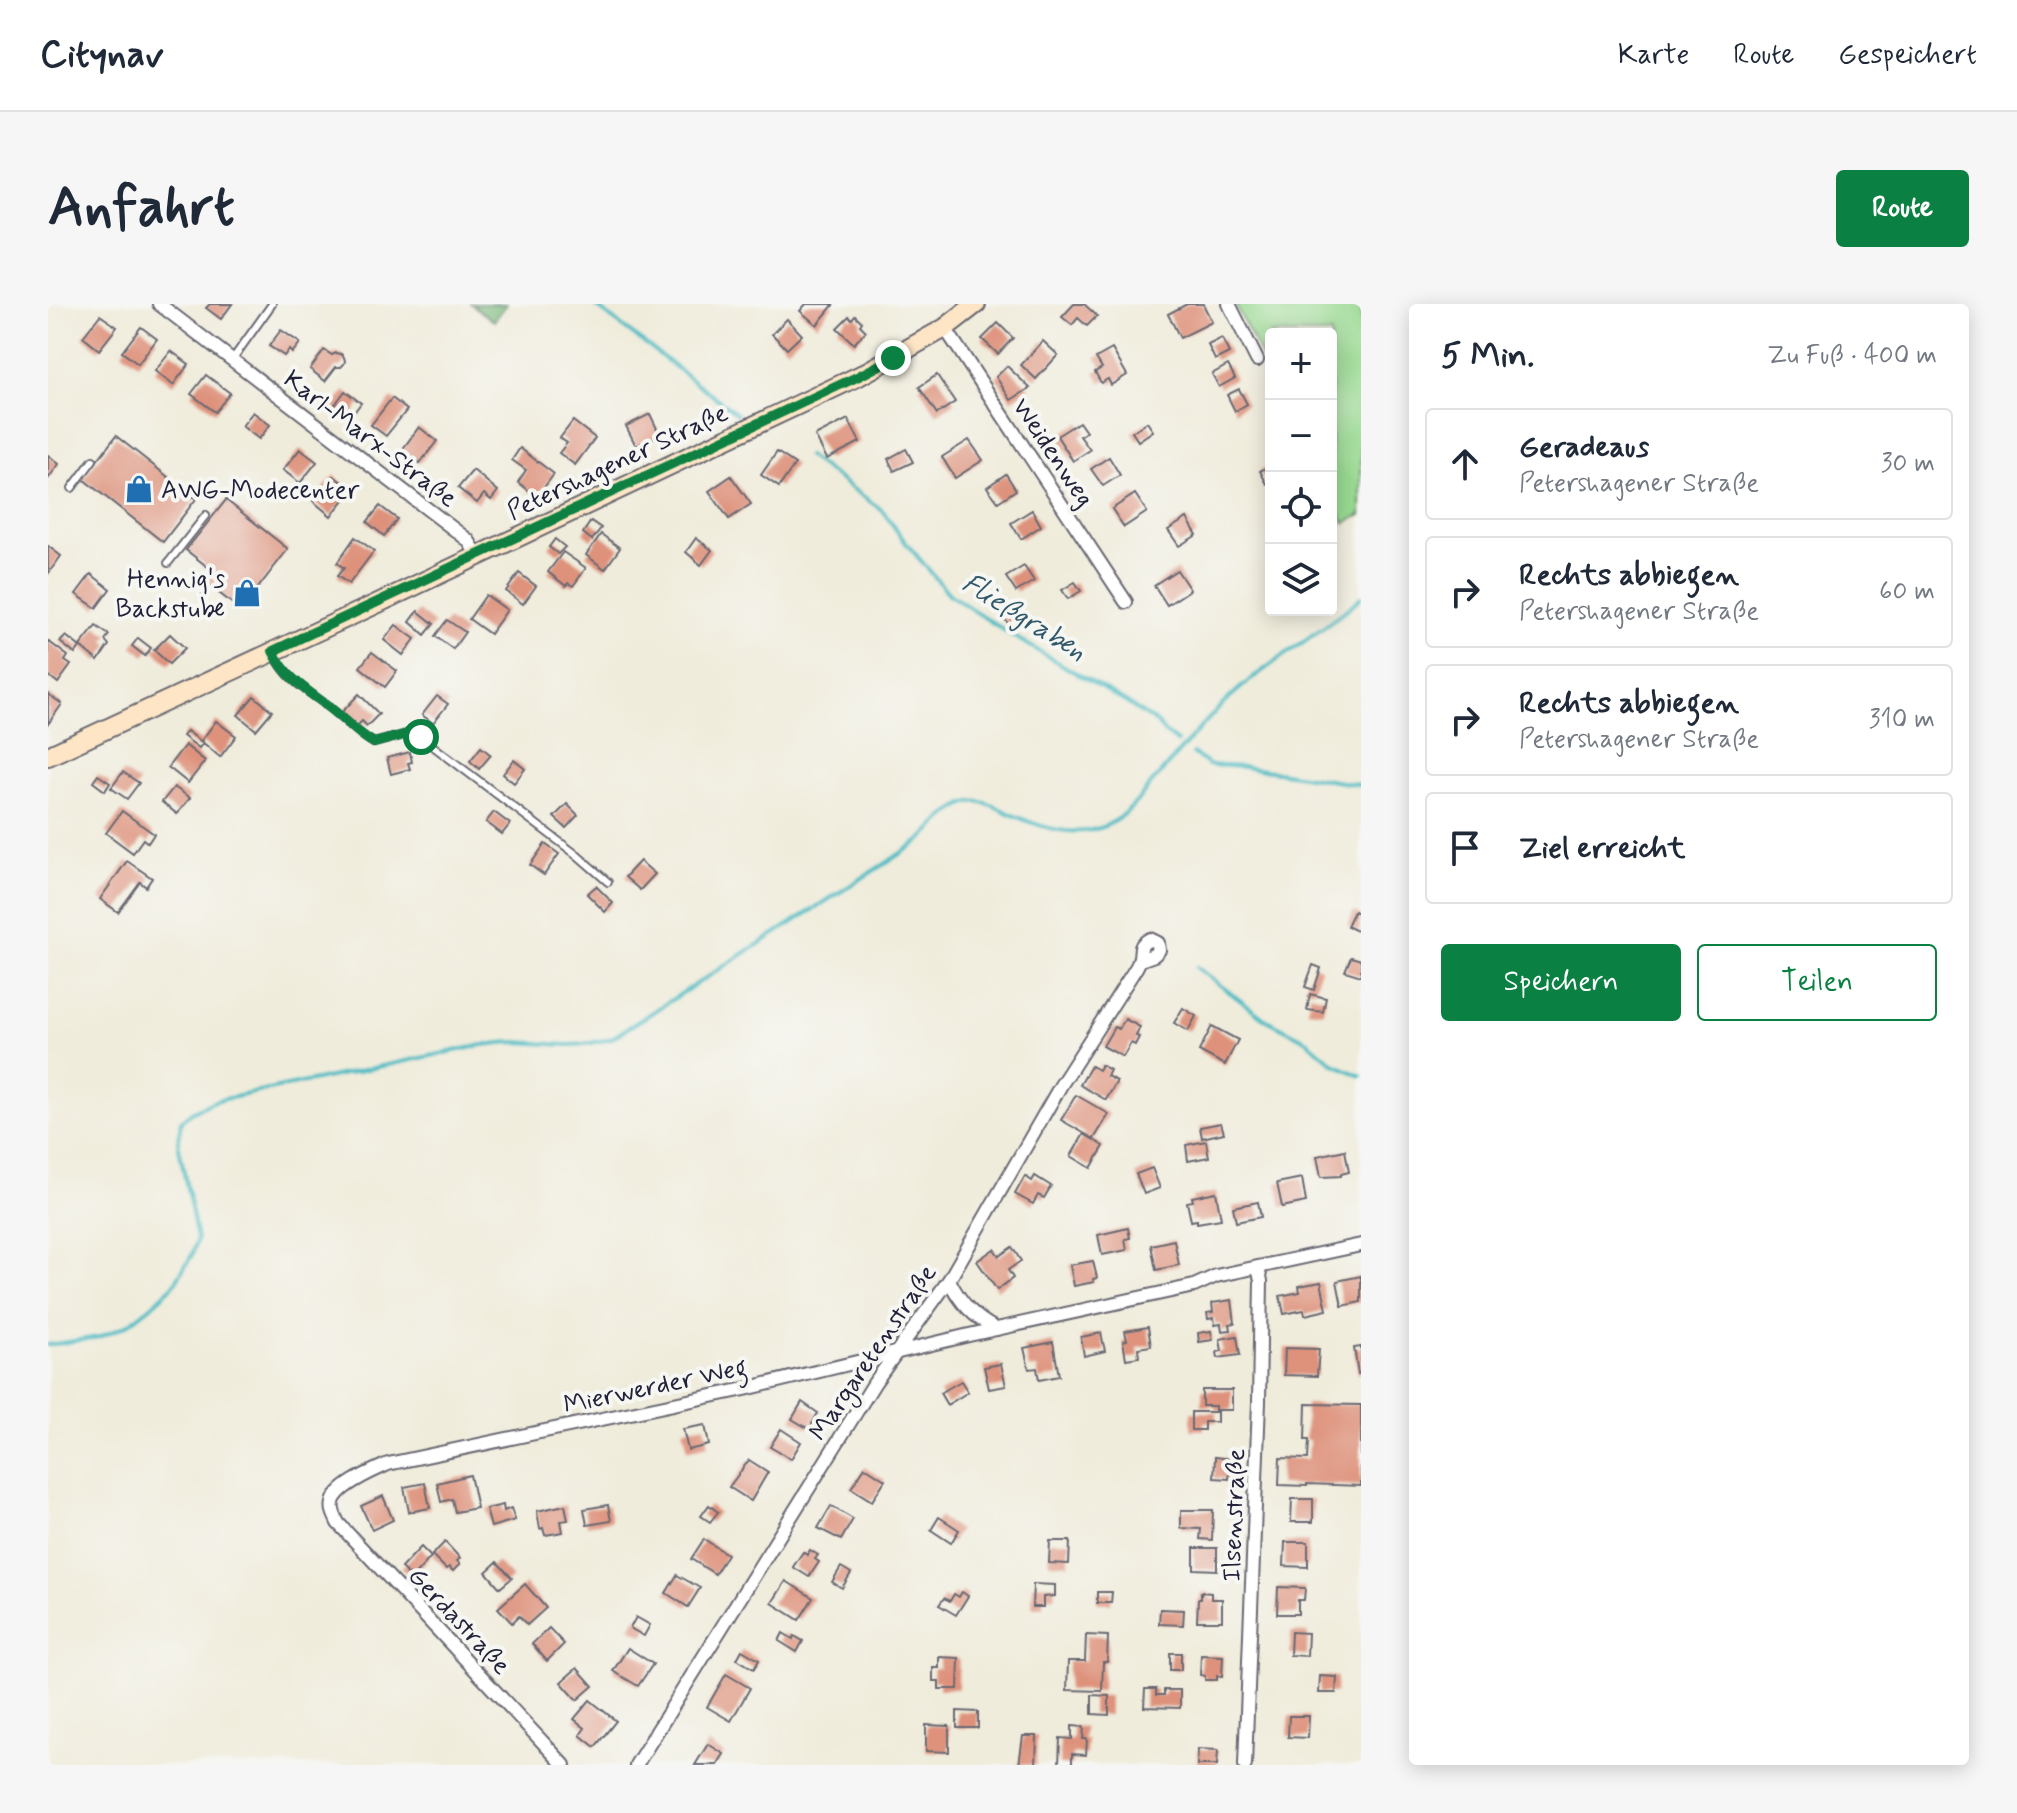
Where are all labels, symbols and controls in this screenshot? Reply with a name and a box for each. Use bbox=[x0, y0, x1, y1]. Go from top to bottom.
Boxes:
text: Citynav bbox=[40, 31, 164, 80]
text: Karte bbox=[1618, 37, 1689, 74]
text: Route bbox=[1733, 37, 1794, 74]
text: Gespeichert bbox=[1838, 37, 1977, 74]
button: Route bbox=[1836, 170, 1969, 247]
text: Anfahrt bbox=[48, 172, 235, 245]
map controls bbox=[1265, 328, 1337, 616]
button: + bbox=[1265, 328, 1337, 400]
text: 5 Min. bbox=[1441, 334, 1534, 379]
text: Zu Fuß · 400 m bbox=[1767, 339, 1937, 373]
route end bbox=[875, 340, 911, 376]
street label: Karl-Marx-Straße bbox=[276, 363, 464, 516]
street label: Weidenweg bbox=[1003, 392, 1101, 514]
street label: Petershagener Straße bbox=[502, 397, 734, 529]
button: − bbox=[1265, 400, 1337, 472]
text: Geradeaus bbox=[1519, 428, 1649, 467]
icon: ahead bbox=[1443, 442, 1487, 486]
text: 30 m bbox=[1881, 447, 1935, 481]
text: Petershagener Straße bbox=[1519, 467, 1759, 501]
button: locate bbox=[1265, 472, 1337, 544]
shop icon: AWG-Modecenter bbox=[124, 474, 154, 504]
place label: AWG-Modecenter bbox=[161, 474, 360, 508]
button: layers bbox=[1265, 544, 1337, 616]
text: Rechts abbiegen bbox=[1519, 556, 1739, 595]
place label: Hennig's Backstube bbox=[116, 563, 225, 627]
water label: Fließgraben bbox=[955, 565, 1093, 671]
icon: right bbox=[1443, 570, 1487, 614]
text: 60 m bbox=[1879, 575, 1935, 609]
shop icon: Hennig's Backstube bbox=[232, 578, 262, 608]
text: Petershagener Straße bbox=[1519, 595, 1759, 629]
text: Rechts abbiegen bbox=[1519, 684, 1739, 723]
icon: right bbox=[1443, 698, 1487, 742]
text: 310 m bbox=[1869, 703, 1935, 737]
route start bbox=[403, 719, 439, 755]
text: Petershagener Straße bbox=[1519, 723, 1759, 757]
icon: arrive bbox=[1443, 826, 1487, 870]
text: Ziel erreicht bbox=[1519, 829, 1685, 868]
button: Speichern bbox=[1441, 944, 1681, 1021]
button: Teilen bbox=[1697, 944, 1937, 1021]
street label: Margaretenstraße bbox=[802, 1258, 947, 1449]
street label: Mierwerder Weg bbox=[560, 1351, 751, 1426]
street label: Ilsenstraße bbox=[1216, 1448, 1254, 1582]
street label: Gerdastraße bbox=[400, 1560, 517, 1683]

